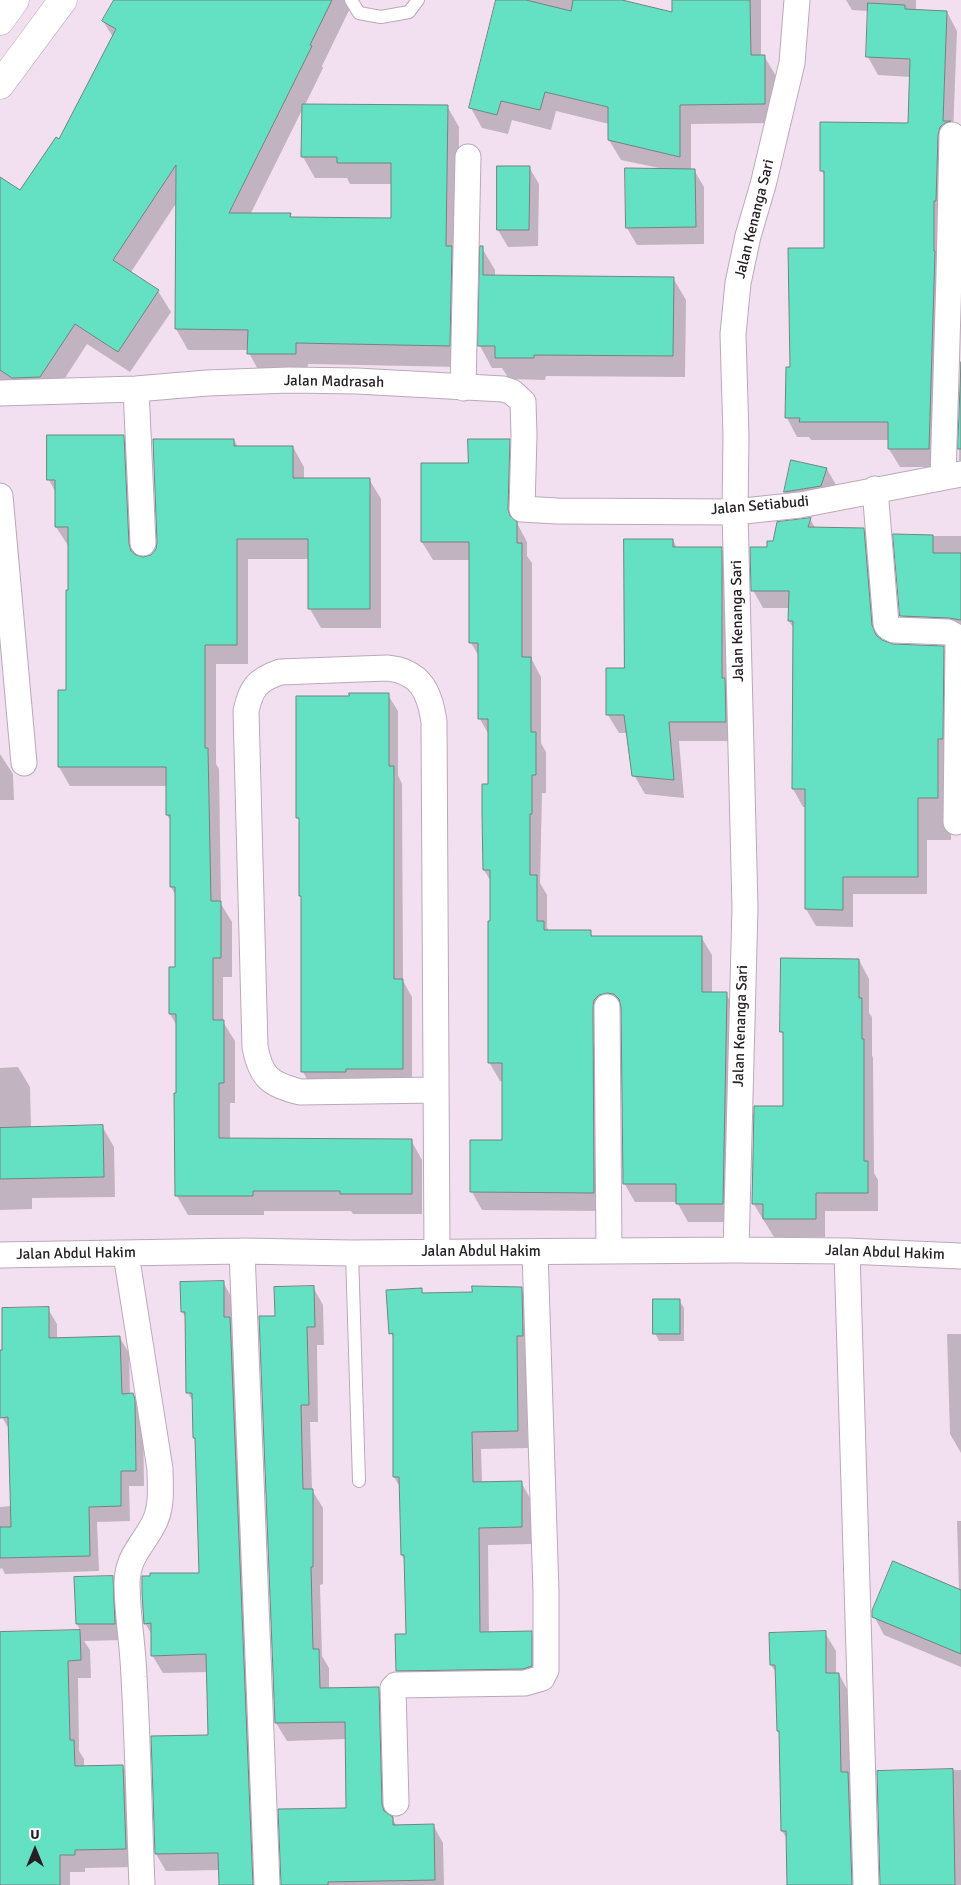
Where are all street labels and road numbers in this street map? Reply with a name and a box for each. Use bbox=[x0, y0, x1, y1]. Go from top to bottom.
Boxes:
street label: Jalan Kenanga Sari bbox=[731, 158, 779, 280]
street label: Jalan Madrasah bbox=[284, 372, 384, 392]
street label: Jalan Setiabudi bbox=[710, 493, 810, 519]
street label: Jalan Kenanga Sari bbox=[728, 560, 748, 682]
street label: Jalan Kenanga Sari bbox=[730, 965, 752, 1087]
street label: Jalan Abdul Hakim bbox=[825, 1242, 945, 1264]
street label: Jalan Abdul Hakim bbox=[421, 1243, 541, 1261]
street label: Jalan Abdul Hakim bbox=[16, 1244, 136, 1264]

